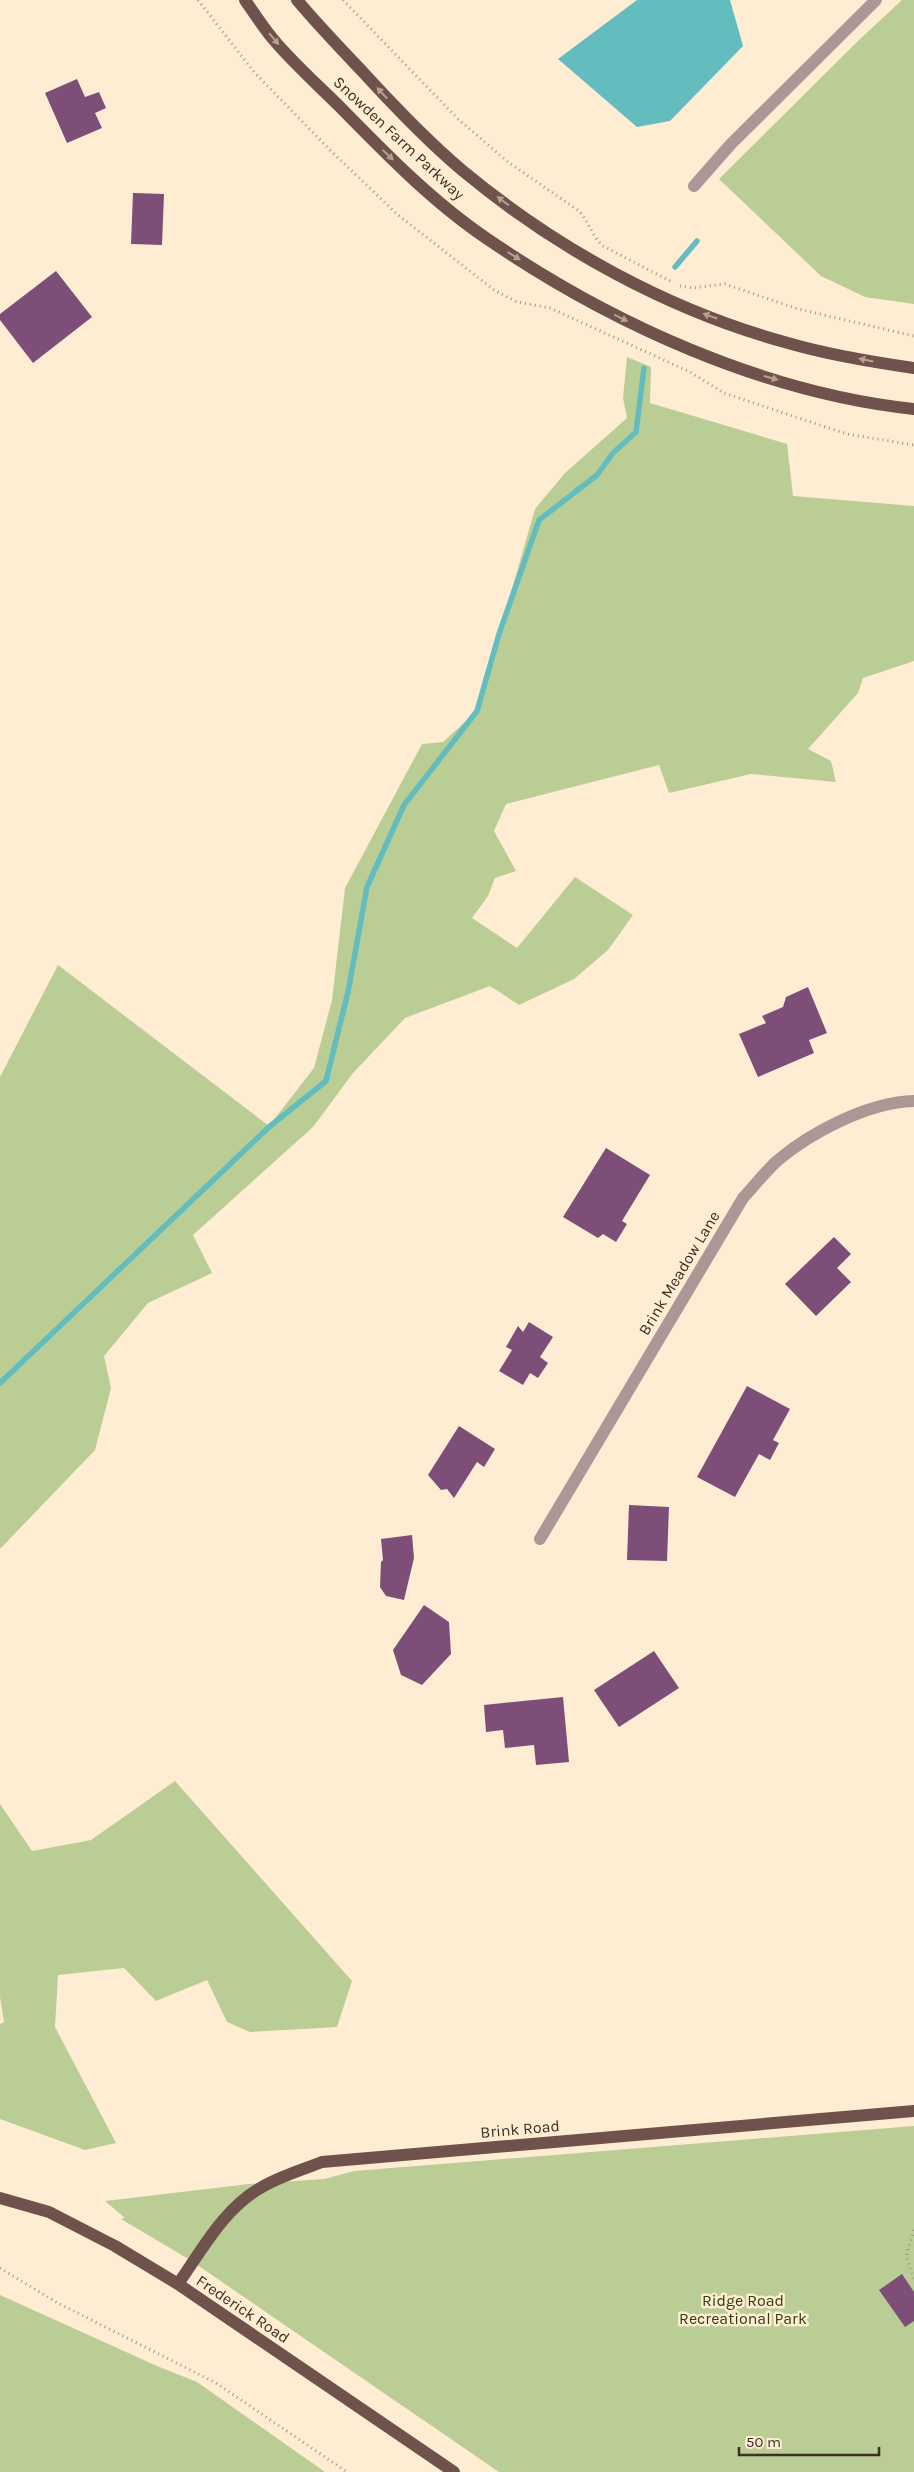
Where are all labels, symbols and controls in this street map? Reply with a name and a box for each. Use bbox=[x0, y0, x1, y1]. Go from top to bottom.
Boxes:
one-way arrow bbox=[268, 32, 279, 45]
street label: Snowden Farm Parkway bbox=[329, 72, 469, 204]
one-way arrow bbox=[376, 87, 388, 99]
one-way arrow bbox=[381, 149, 393, 161]
one-way arrow bbox=[496, 196, 510, 206]
one-way arrow bbox=[508, 252, 521, 261]
one-way arrow bbox=[702, 312, 717, 319]
one-way arrow bbox=[614, 314, 628, 322]
one-way arrow bbox=[857, 356, 873, 364]
one-way arrow bbox=[764, 375, 779, 383]
street label: Brink Meadow Lane bbox=[634, 1208, 724, 1338]
street label: Brink Road bbox=[479, 2116, 561, 2142]
street label: Frederick Road bbox=[193, 2271, 293, 2347]
park label: Ridge Road Recreational Park bbox=[679, 2291, 807, 2328]
scale bar bbox=[739, 2424, 879, 2456]
text: 50 m bbox=[746, 2433, 781, 2451]

